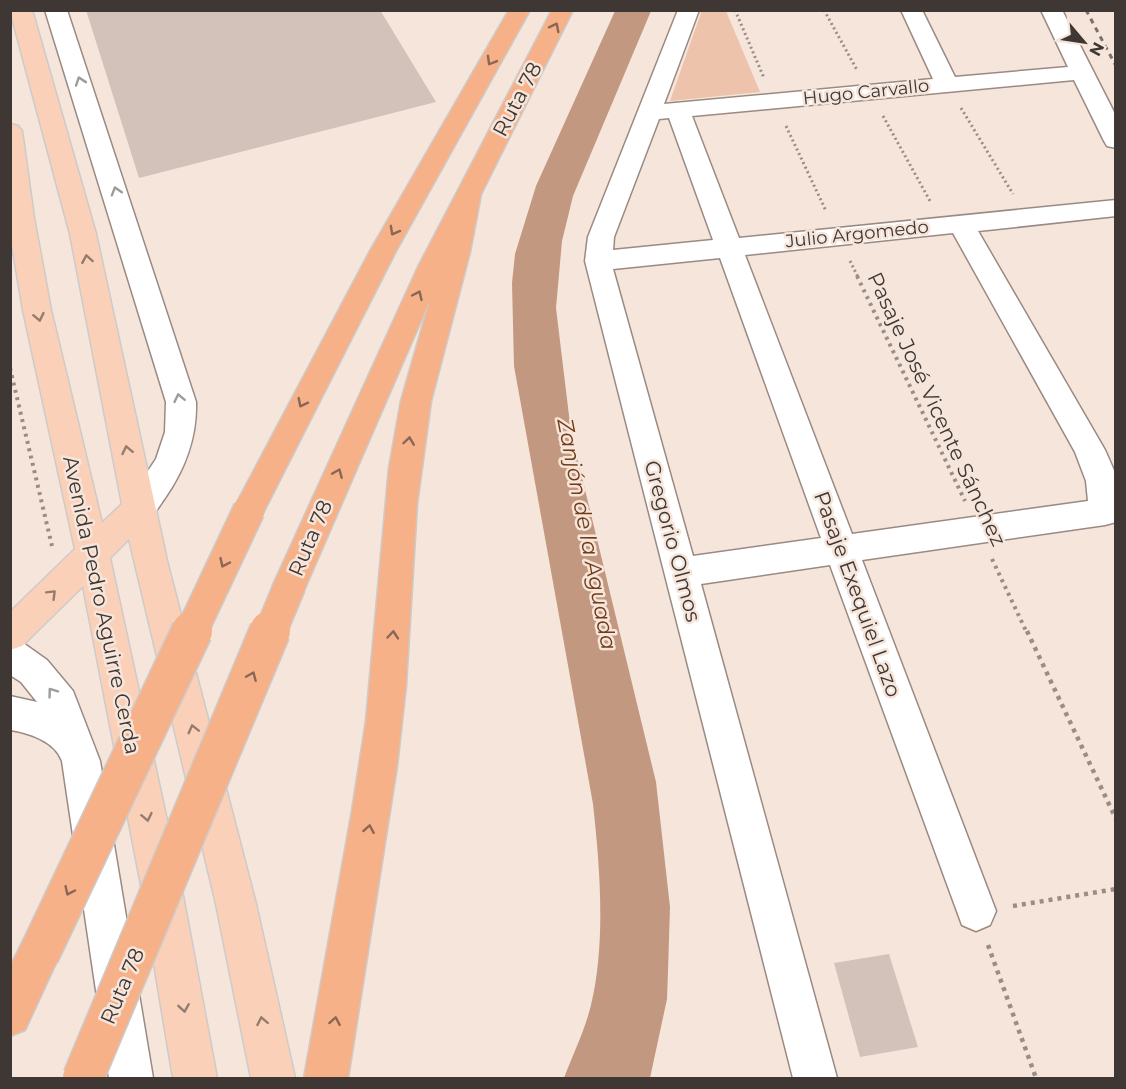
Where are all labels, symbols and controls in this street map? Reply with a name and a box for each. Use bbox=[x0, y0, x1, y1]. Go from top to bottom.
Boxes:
north arrow bbox=[1054, 12, 1114, 72]
one-way arrow bbox=[547, 23, 559, 34]
text: N bbox=[1085, 39, 1108, 59]
one-way arrow bbox=[486, 55, 498, 65]
street label: Ruta 78 bbox=[487, 58, 547, 140]
street label: Hugo Carvallo bbox=[802, 74, 930, 110]
one-way arrow bbox=[74, 76, 87, 87]
one-way arrow bbox=[110, 186, 123, 197]
street label: Julio Argomedo bbox=[783, 216, 930, 253]
one-way arrow bbox=[390, 225, 401, 235]
one-way arrow bbox=[81, 254, 94, 264]
street label: Pasaje José Vicente Sánchez bbox=[862, 268, 1012, 550]
one-way arrow bbox=[410, 291, 422, 302]
one-way arrow bbox=[31, 312, 44, 322]
one-way arrow bbox=[173, 393, 186, 403]
one-way arrow bbox=[298, 396, 310, 407]
water label: Zanjón de la Aguada bbox=[551, 415, 623, 652]
one-way arrow bbox=[402, 436, 414, 446]
one-way arrow bbox=[122, 445, 135, 455]
street label: Avenida Pedro Aguirre Cerda bbox=[58, 454, 146, 756]
street label: Gregorio Olmos bbox=[639, 458, 707, 624]
one-way arrow bbox=[331, 468, 343, 479]
street label: Pasaje Exequiel Lazo bbox=[809, 488, 907, 700]
street label: Ruta 78 bbox=[283, 496, 337, 580]
one-way arrow bbox=[219, 556, 231, 567]
one-way arrow bbox=[44, 591, 55, 602]
one-way arrow bbox=[386, 631, 399, 640]
one-way arrow bbox=[245, 671, 257, 682]
one-way arrow bbox=[48, 687, 59, 698]
one-way arrow bbox=[187, 724, 200, 734]
one-way arrow bbox=[140, 812, 153, 822]
one-way arrow bbox=[362, 824, 374, 833]
one-way arrow bbox=[64, 884, 76, 895]
street label: Ruta 78 bbox=[95, 944, 149, 1028]
one-way arrow bbox=[177, 1003, 190, 1013]
one-way arrow bbox=[256, 1016, 269, 1026]
one-way arrow bbox=[328, 1016, 341, 1026]

